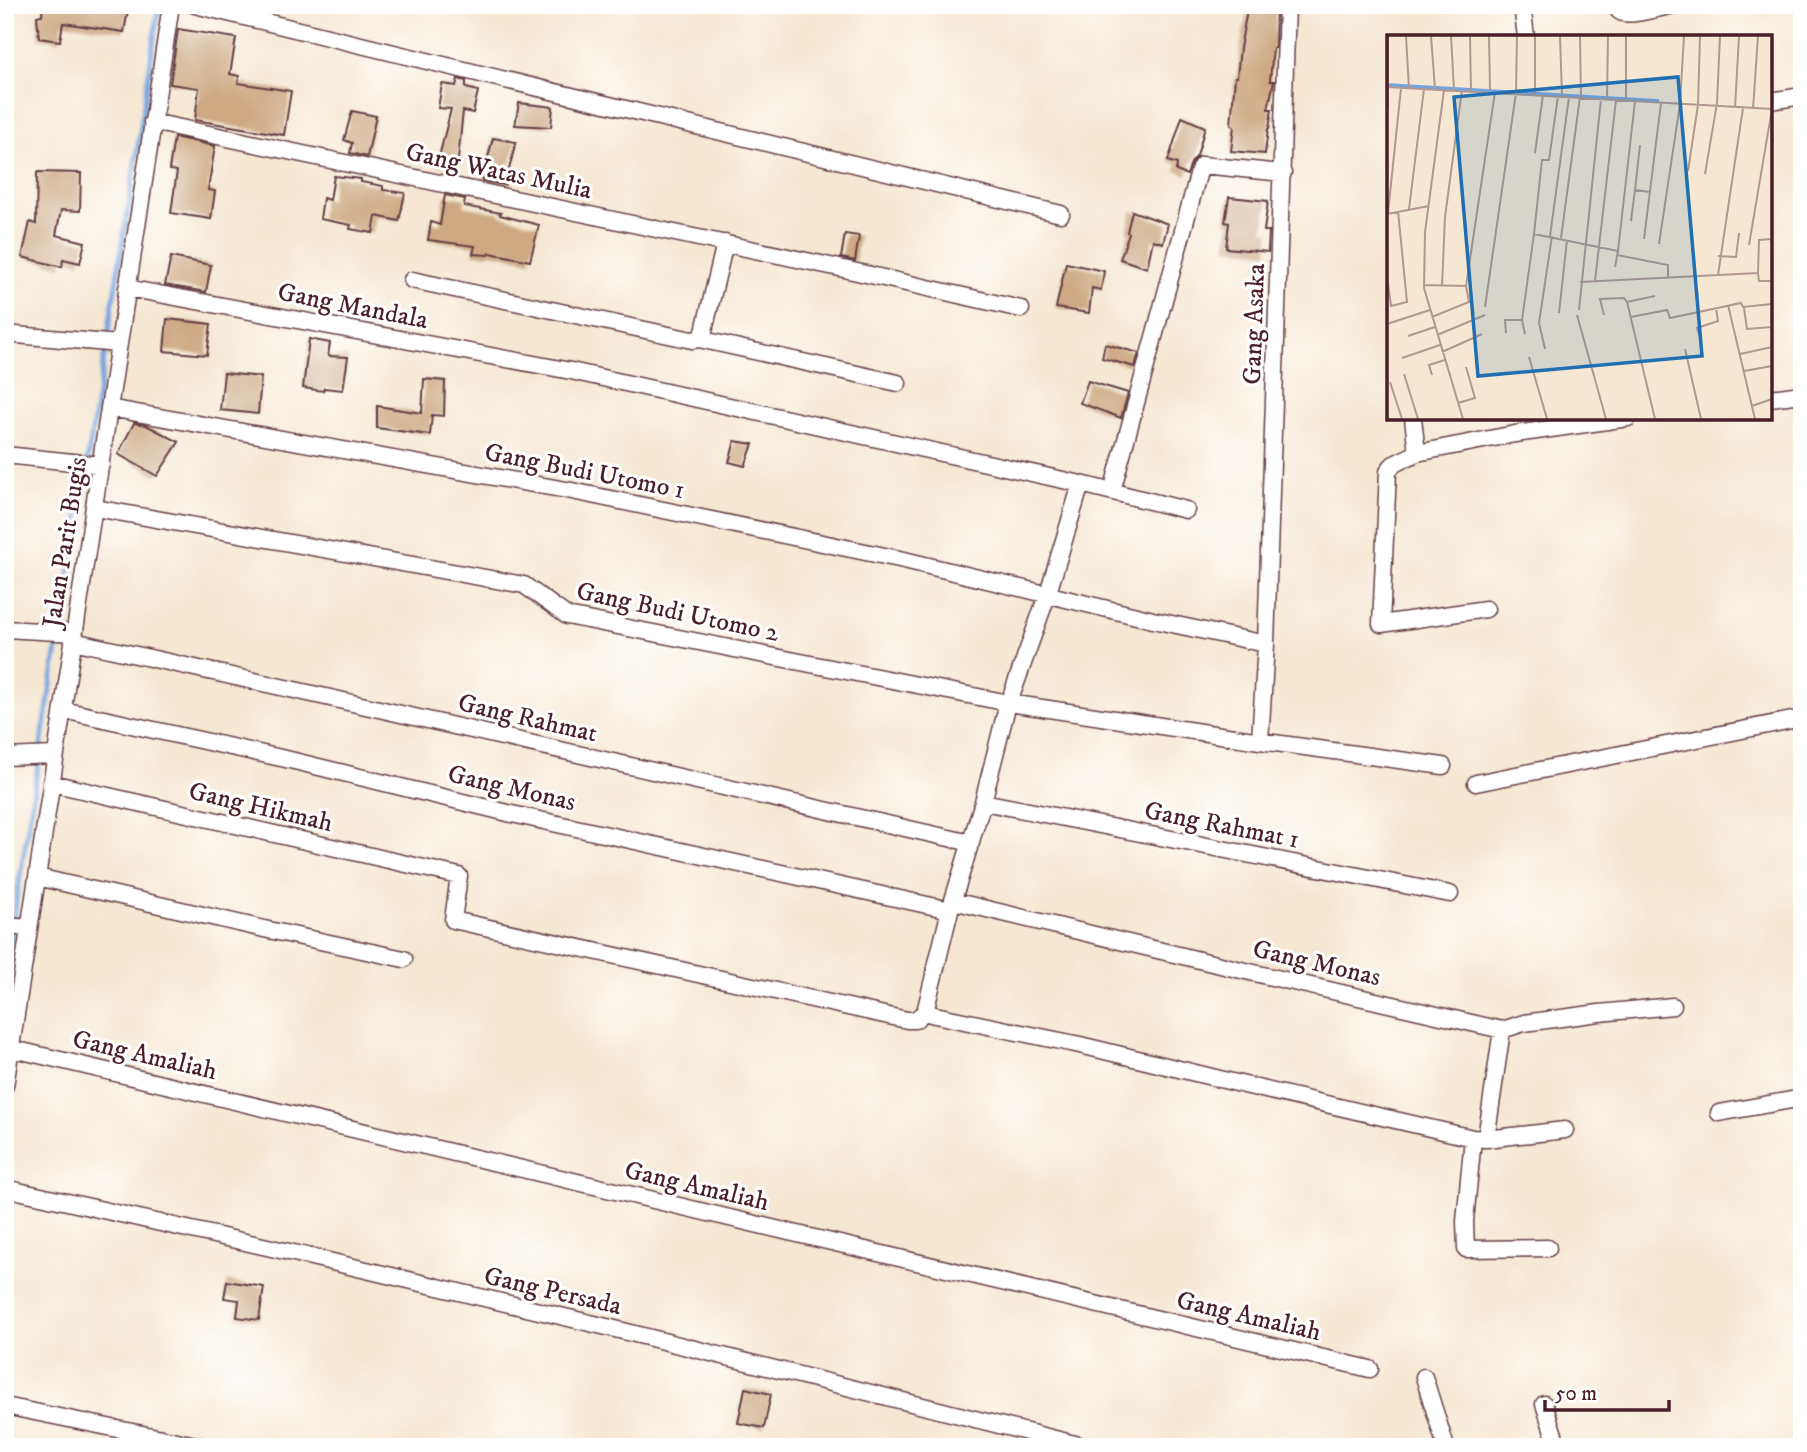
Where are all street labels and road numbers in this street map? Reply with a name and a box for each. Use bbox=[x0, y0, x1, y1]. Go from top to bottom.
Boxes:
street label: Gang Watas Mulia bbox=[403, 136, 595, 207]
street label: Gang Asaka bbox=[1236, 263, 1273, 385]
street label: Gang Mandala bbox=[275, 276, 431, 337]
street label: Gang Budi Utomo 1 bbox=[482, 436, 688, 507]
street label: Jalan Parit Bugis bbox=[35, 455, 95, 632]
street label: Gang Budi Utomo 2 bbox=[573, 575, 782, 650]
street label: Gang Rahmat bbox=[455, 686, 601, 751]
street label: Gang Monas bbox=[444, 758, 579, 819]
street label: Gang Hikmah bbox=[185, 775, 336, 840]
street label: Gang Rahmat 1 bbox=[1141, 794, 1302, 857]
street label: Gang Monas bbox=[1249, 933, 1384, 994]
street label: Gang Amaliah bbox=[69, 1023, 221, 1088]
street label: Gang Amaliah bbox=[621, 1154, 773, 1219]
street label: Gang Persada bbox=[481, 1260, 625, 1323]
street label: Gang Amaliah bbox=[1173, 1284, 1325, 1349]

